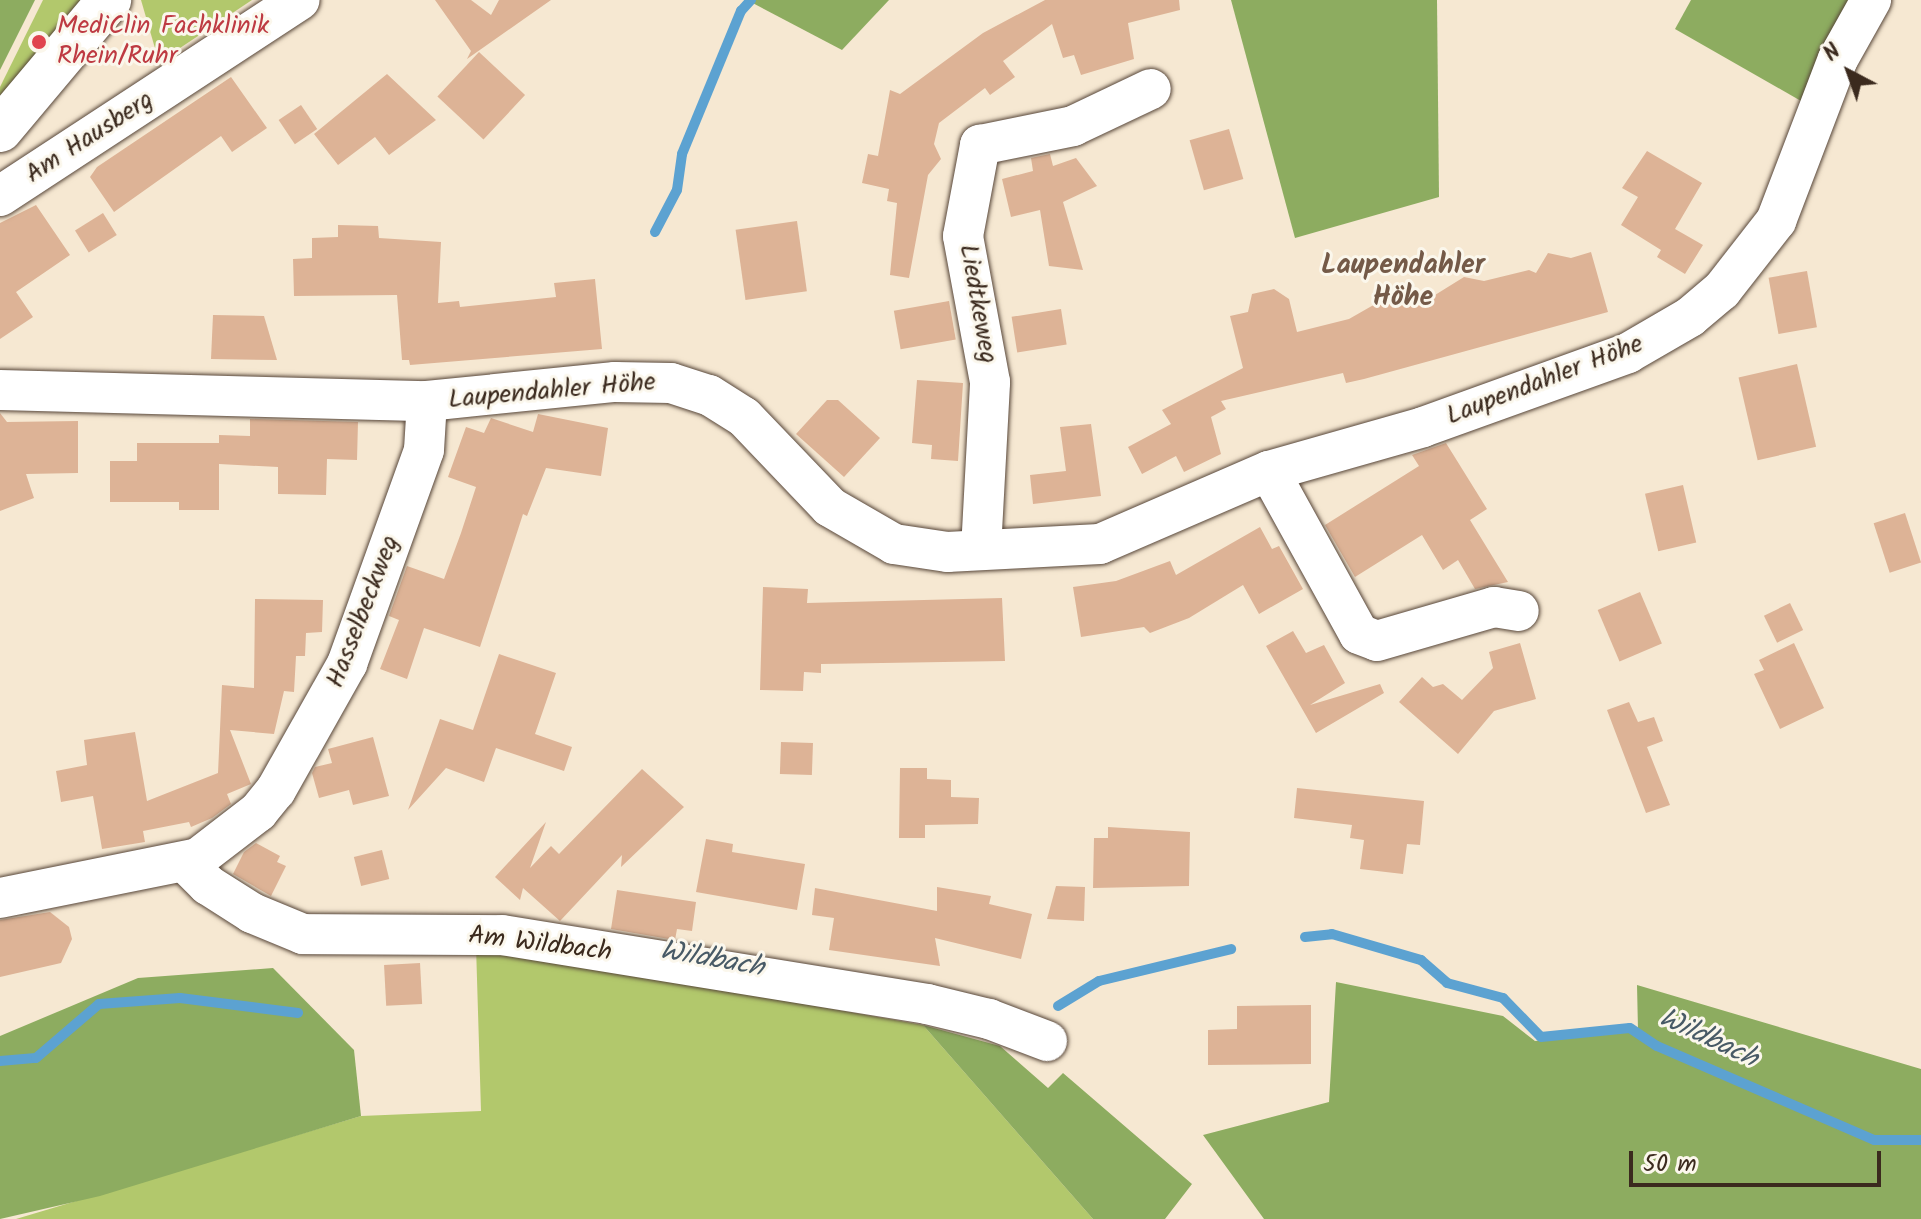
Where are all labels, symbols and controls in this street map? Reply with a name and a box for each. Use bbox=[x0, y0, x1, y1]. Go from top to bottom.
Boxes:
place label: MediClin Fachklinik Rhein/Ruhr bbox=[57, 11, 269, 72]
marker: MediClin Fachklinik Rhein/Ruhr bbox=[28, 31, 50, 53]
north arrow bbox=[1809, 32, 1889, 112]
text: N bbox=[1816, 36, 1850, 71]
street label: Am Hausberg bbox=[20, 85, 160, 191]
street label: Liedtkeweg bbox=[951, 242, 1003, 366]
district label: Laupendahler Höhe bbox=[1321, 249, 1485, 315]
street label: Laupendahler Höhe bbox=[1442, 329, 1648, 433]
street label: Laupendahler Höhe bbox=[447, 367, 657, 417]
street label: Hasselbeckweg bbox=[321, 531, 407, 693]
street label: Am Wildbach bbox=[467, 921, 613, 969]
water label: Wildbach bbox=[658, 934, 766, 986]
water label: Wildbach bbox=[1653, 1002, 1763, 1076]
scale bar bbox=[1633, 1135, 1885, 1185]
text: 50 m bbox=[1643, 1145, 1697, 1184]

